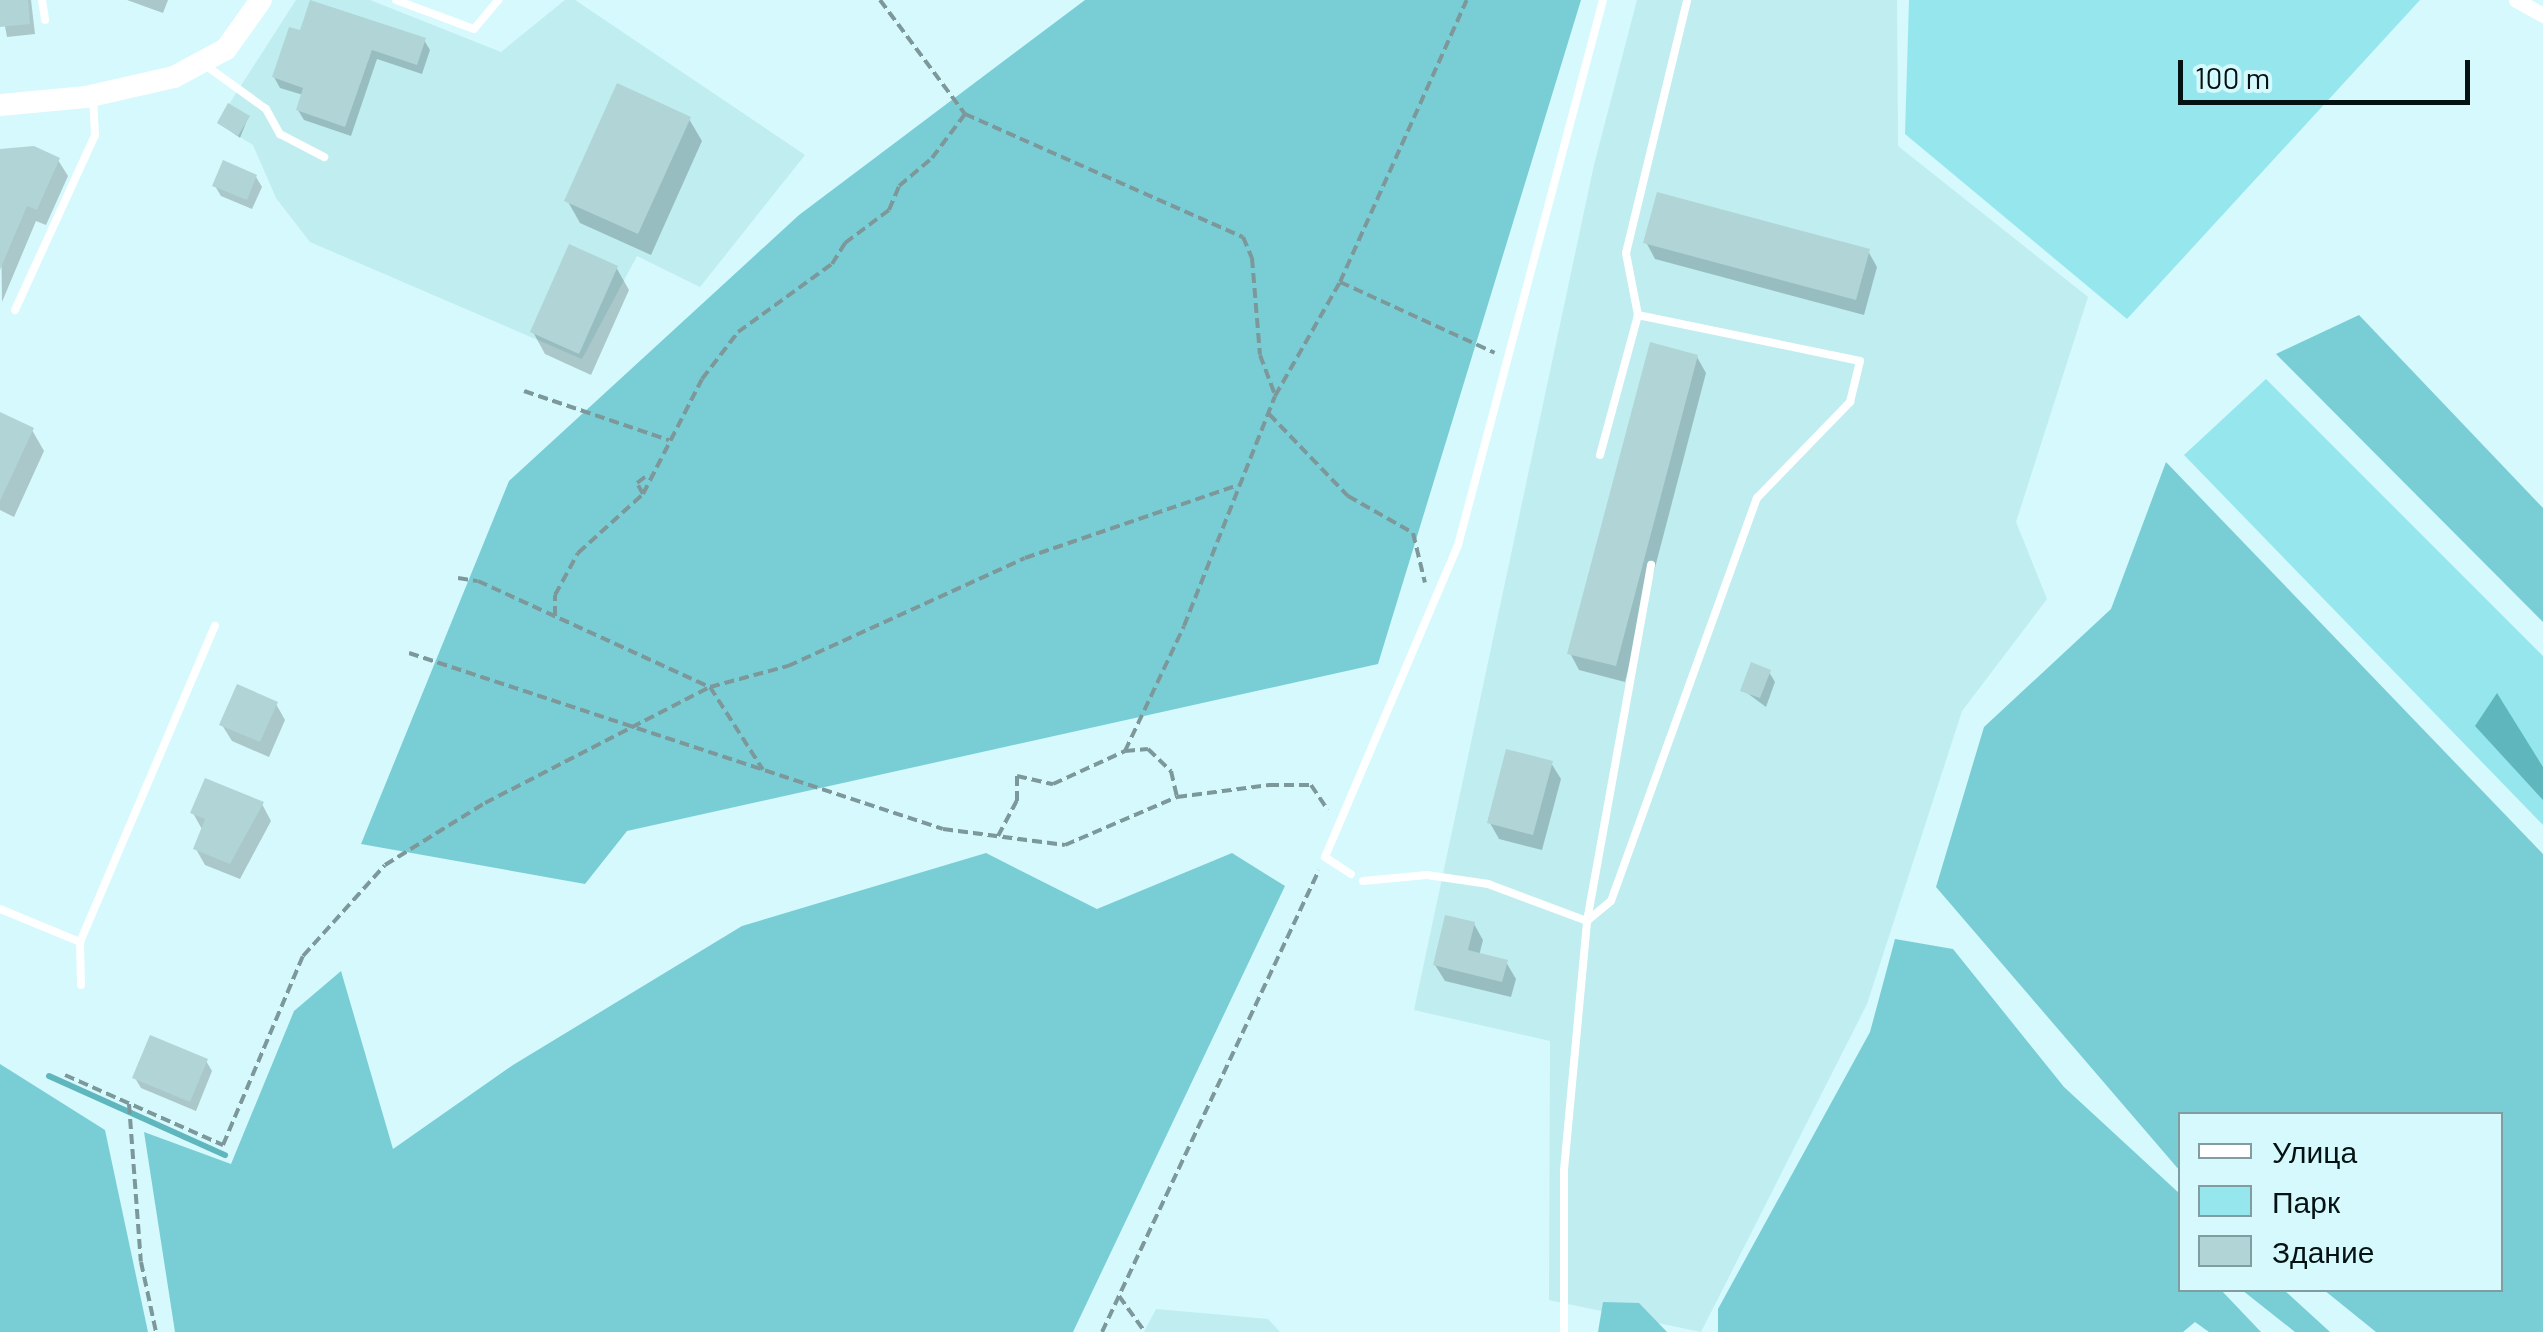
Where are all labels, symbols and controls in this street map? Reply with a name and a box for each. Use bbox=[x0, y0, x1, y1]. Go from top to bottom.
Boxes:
scale bar bbox=[2183, 40, 2476, 102]
text: 100 m bbox=[2195, 59, 2270, 95]
legend bbox=[2178, 1112, 2503, 1292]
text: Улица bbox=[2272, 1133, 2357, 1169]
text: Парк bbox=[2272, 1183, 2340, 1219]
text: Здание bbox=[2272, 1233, 2374, 1269]

